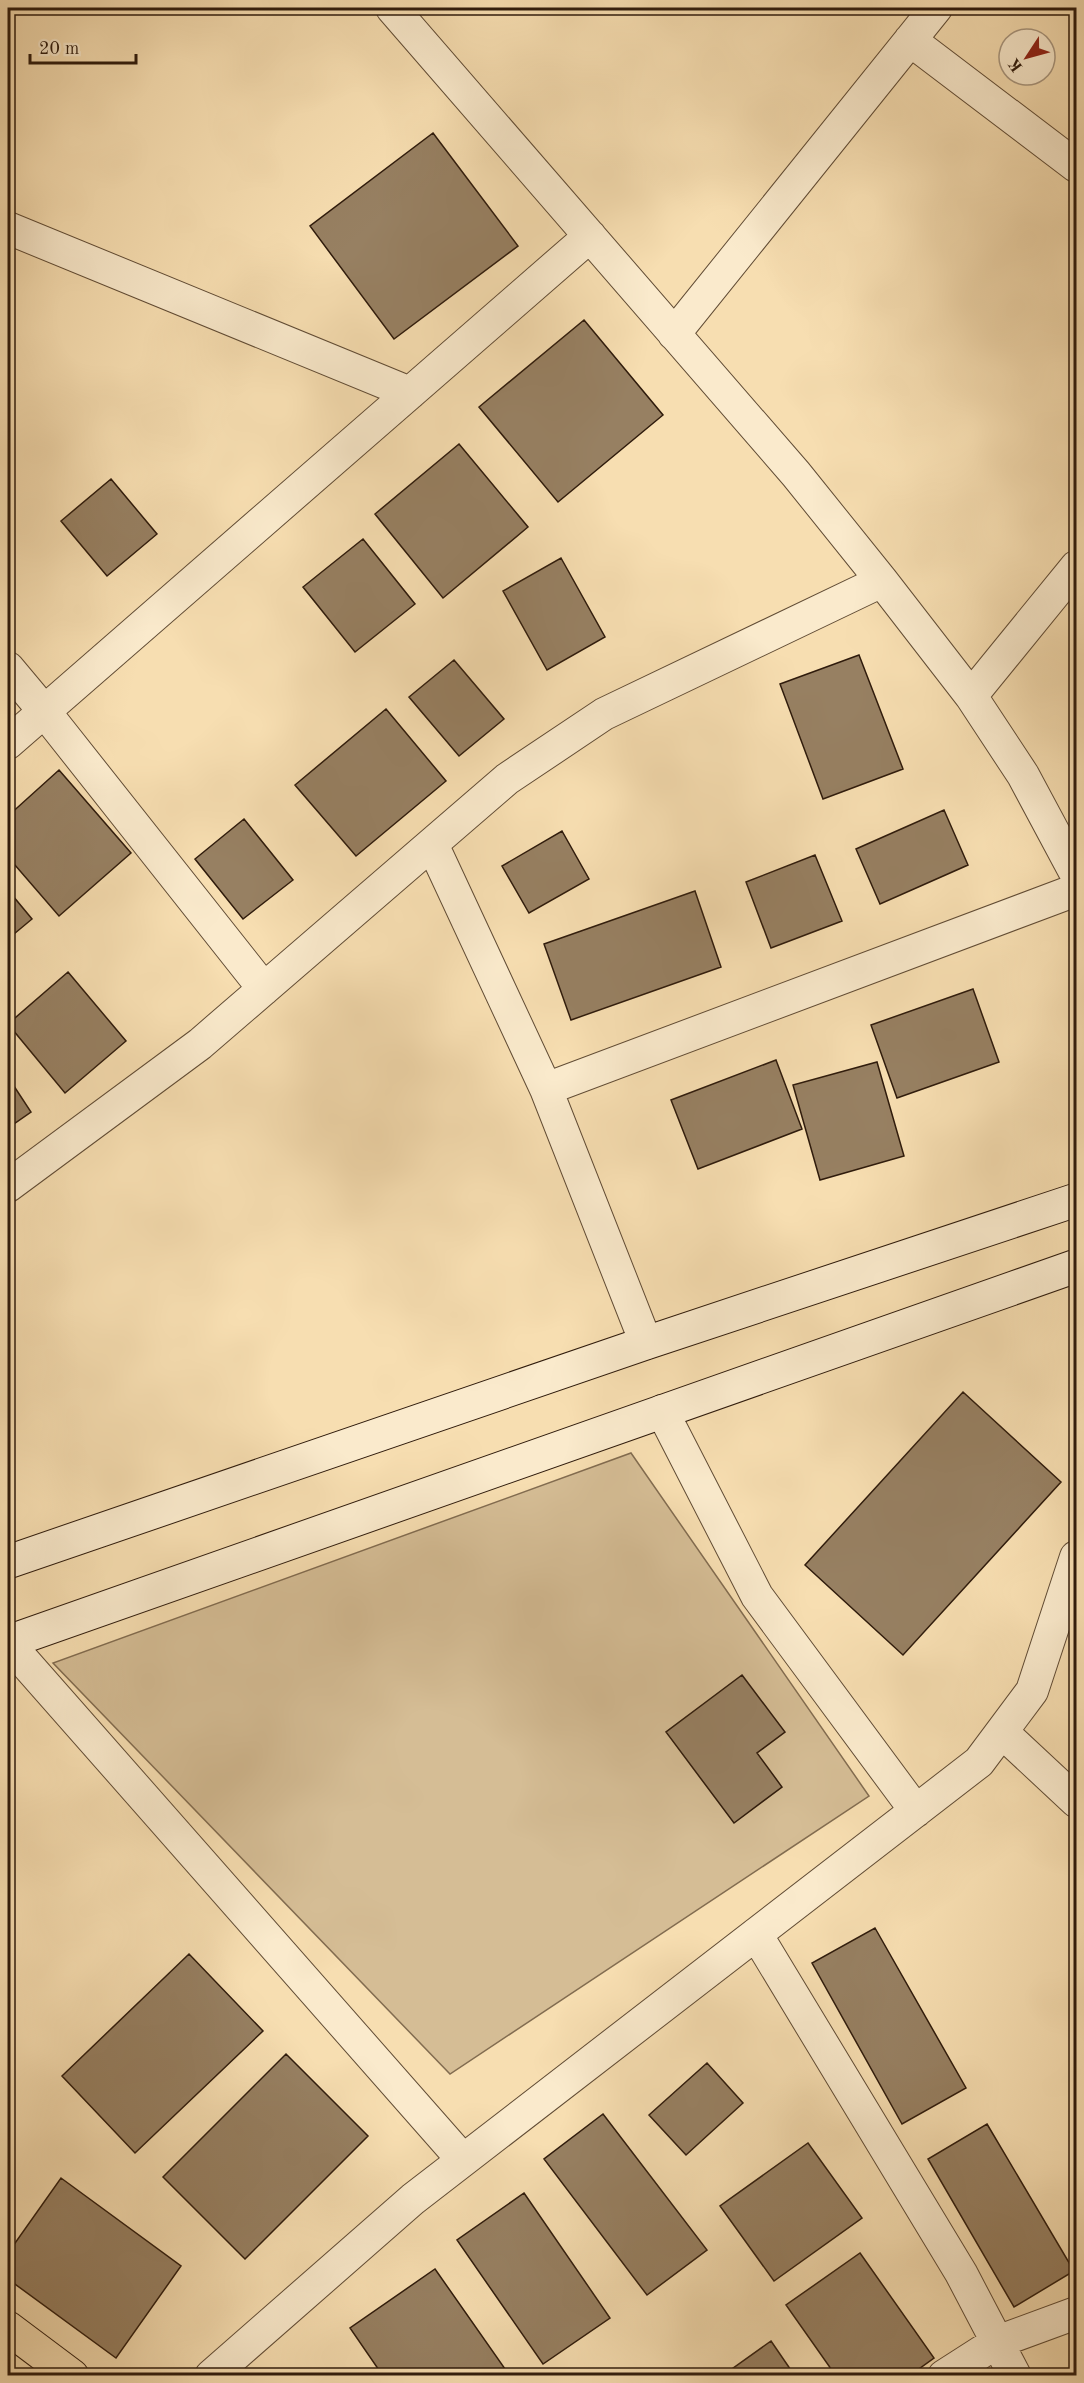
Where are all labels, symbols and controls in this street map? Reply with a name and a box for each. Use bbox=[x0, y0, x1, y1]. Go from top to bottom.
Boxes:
scale bar bbox=[30, 27, 136, 65]
north arrow bbox=[997, 27, 1057, 87]
text: 20 m bbox=[39, 40, 79, 58]
text: K bbox=[1006, 55, 1027, 74]

